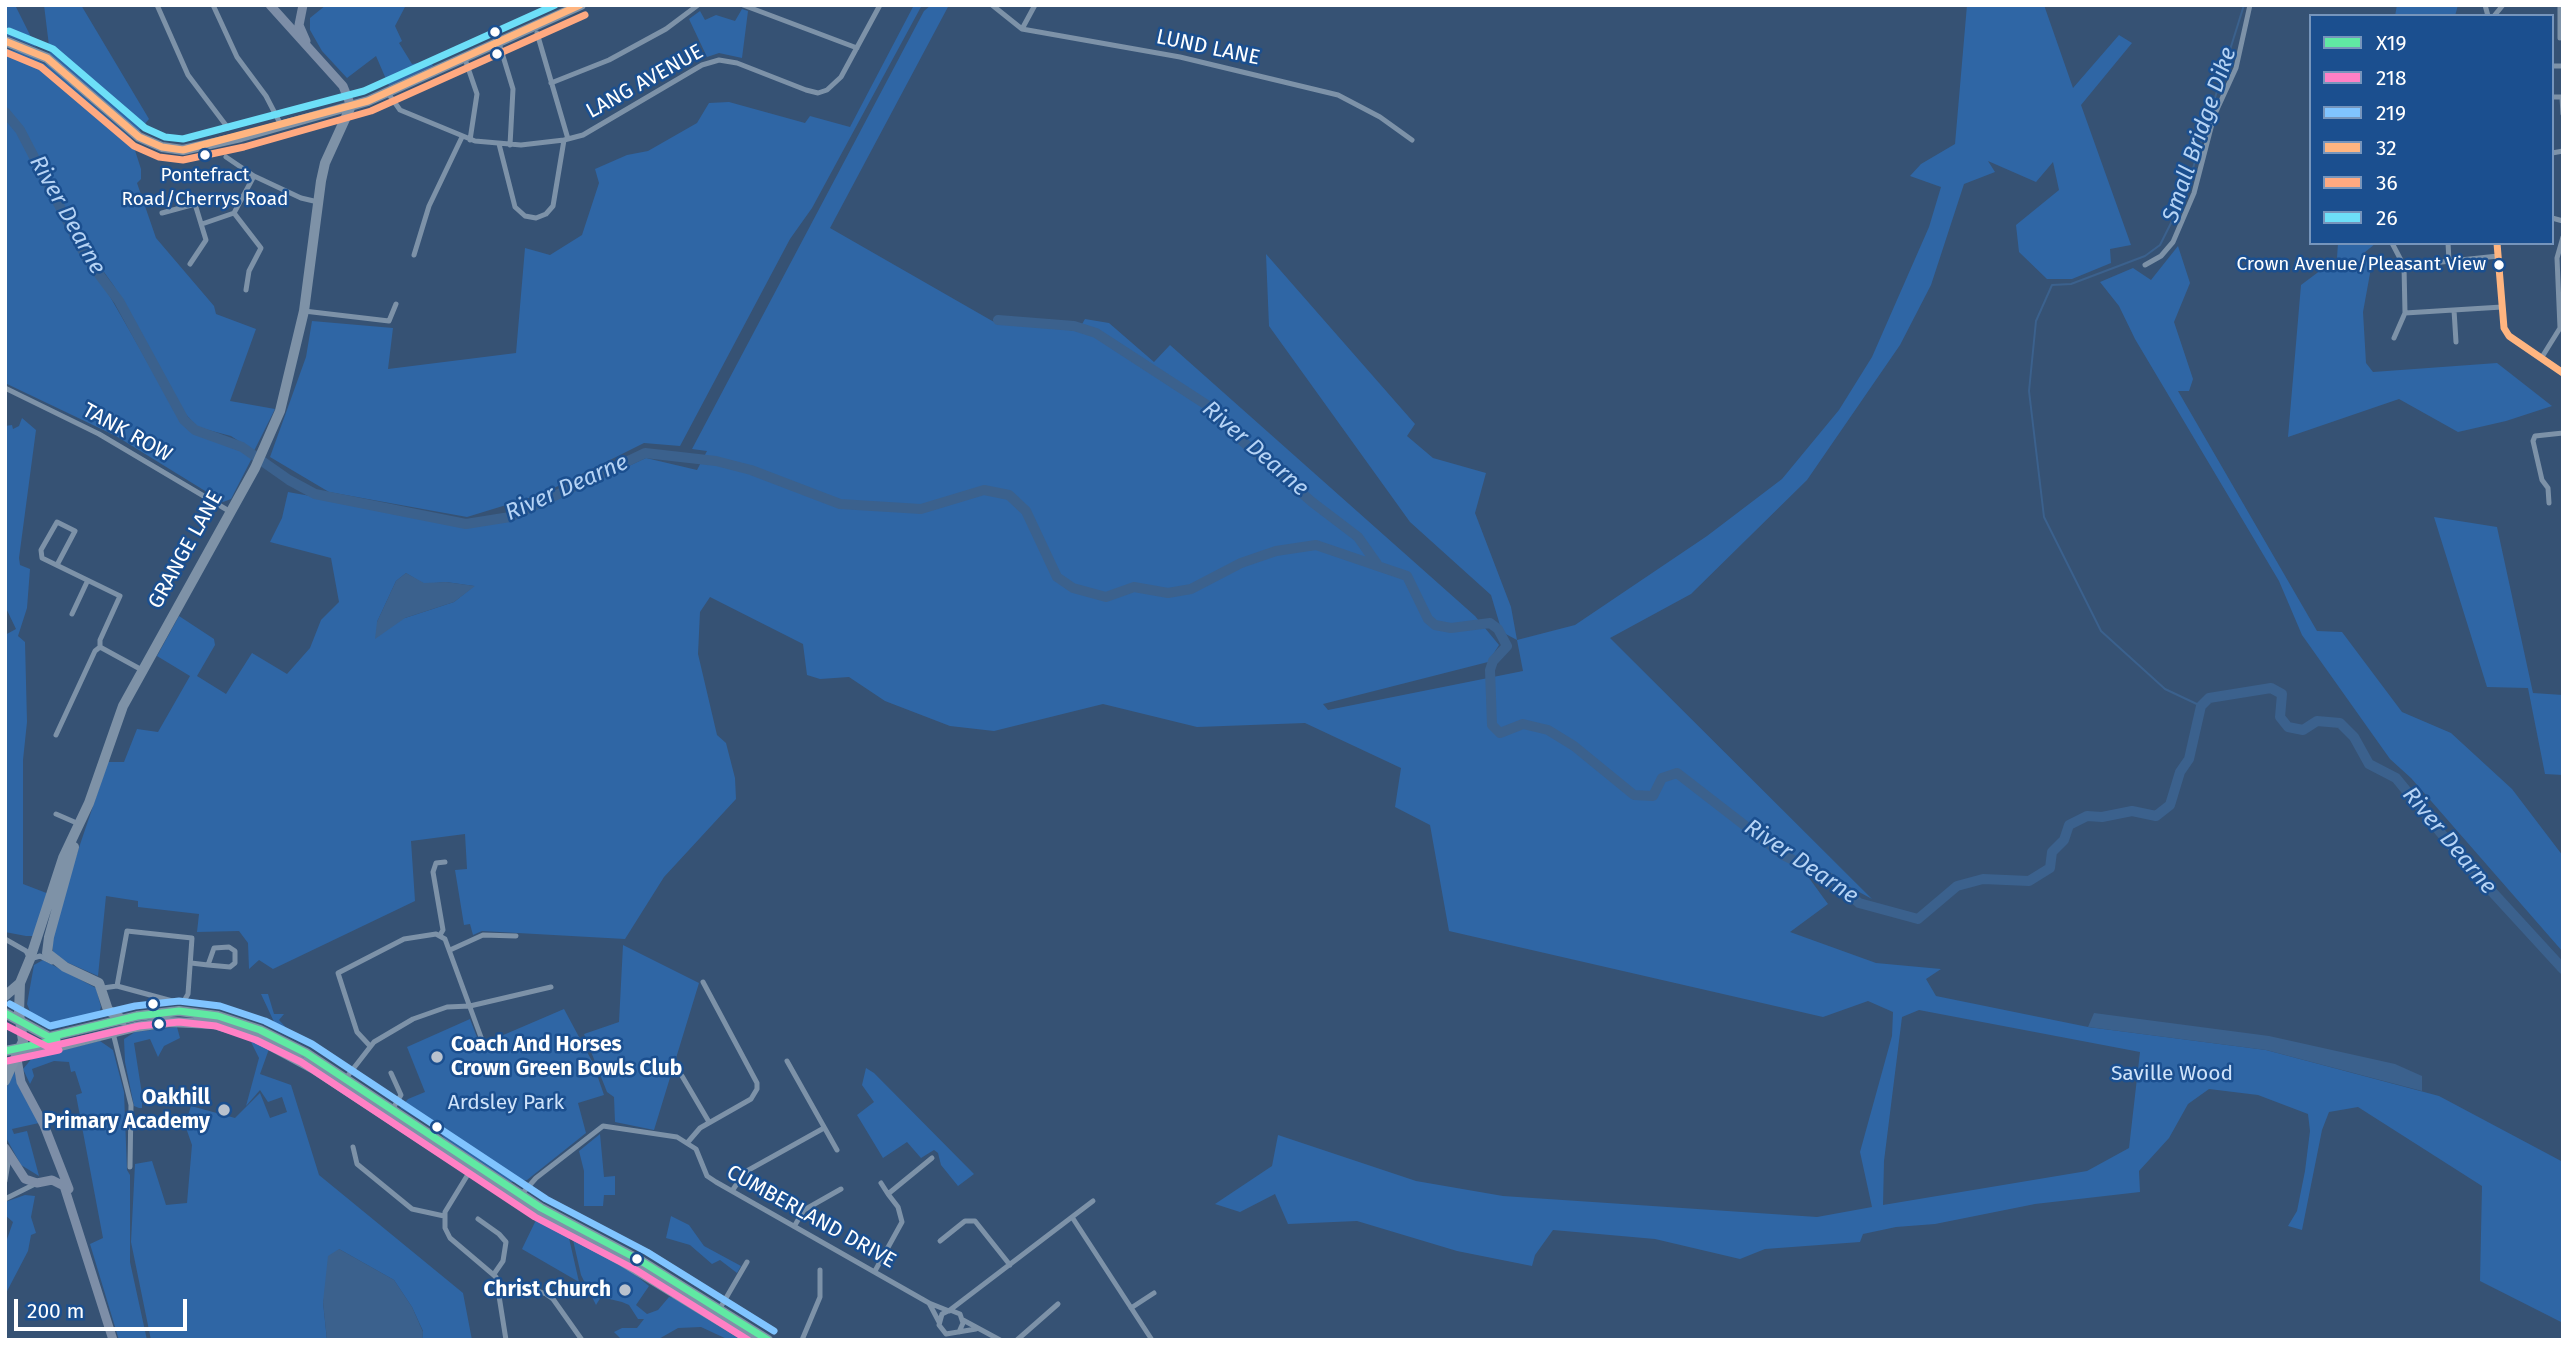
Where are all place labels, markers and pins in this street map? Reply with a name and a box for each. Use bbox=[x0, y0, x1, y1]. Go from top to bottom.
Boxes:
unlabelled marker bbox=[488, 25, 502, 39]
unlabelled marker bbox=[490, 47, 504, 61]
marker: Pontefract Road/Cherrys Road bbox=[198, 148, 212, 162]
place label: Pontefract Road/Cherrys Road bbox=[122, 165, 288, 209]
place label: Crown Avenue/Pleasant View bbox=[2236, 254, 2486, 276]
marker: Crown Avenue/Pleasant View bbox=[2492, 258, 2506, 272]
unlabelled marker bbox=[146, 997, 160, 1011]
unlabelled marker bbox=[152, 1017, 166, 1031]
place label: Coach And Horses Crown Green Bowls Club bbox=[451, 1032, 682, 1082]
marker: Coach And Horses Crown Green Bowls Club bbox=[429, 1049, 445, 1065]
place label: Oakhill Primary Academy bbox=[44, 1085, 210, 1135]
marker: Oakhill Primary Academy bbox=[216, 1102, 232, 1118]
unlabelled marker bbox=[430, 1120, 444, 1134]
unlabelled marker bbox=[630, 1252, 644, 1266]
place label: Christ Church bbox=[483, 1277, 611, 1303]
marker: Christ Church bbox=[617, 1282, 633, 1298]

